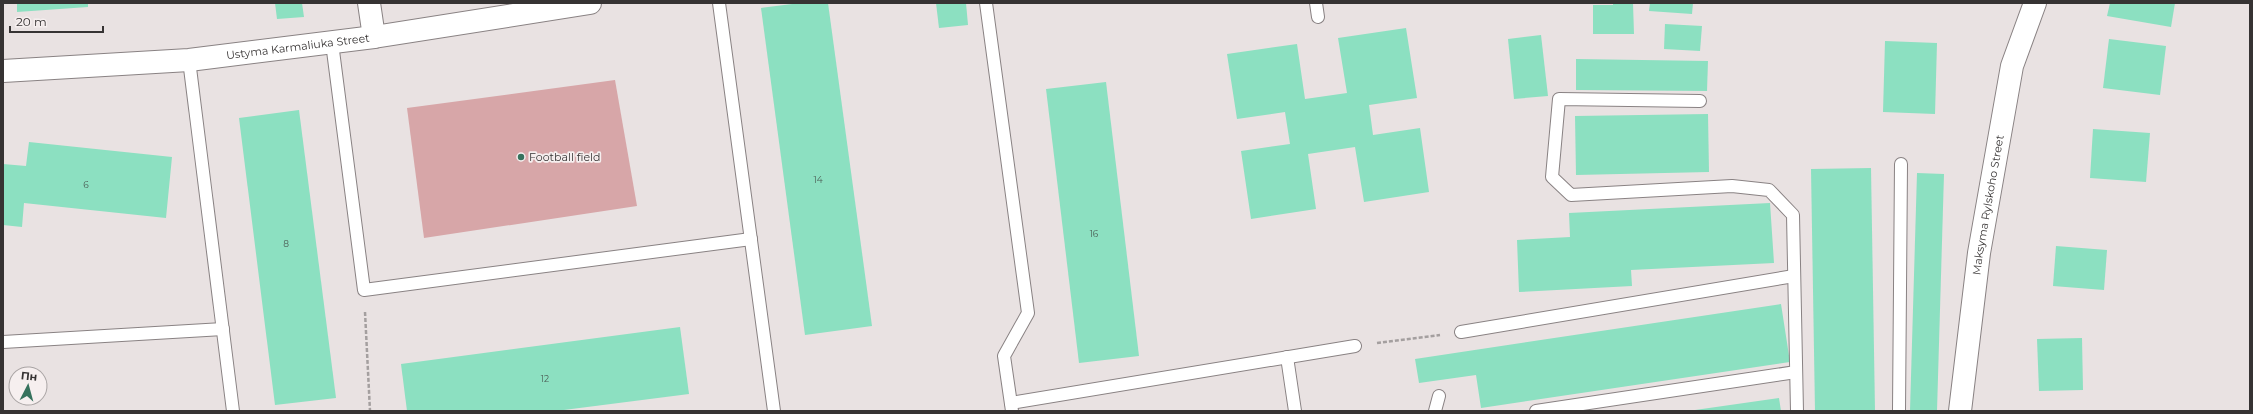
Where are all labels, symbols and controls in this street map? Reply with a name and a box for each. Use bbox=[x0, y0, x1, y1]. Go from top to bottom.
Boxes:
scale bar bbox=[10, 8, 103, 34]
text: 20 m bbox=[16, 14, 47, 29]
street label: Ustyma Karmaliuka Street bbox=[225, 31, 371, 62]
street label: Maksyma Rylskoho Street bbox=[1969, 133, 2007, 276]
place label: Football field bbox=[529, 150, 601, 164]
marker: Football field bbox=[516, 152, 526, 162]
house number: 14 bbox=[813, 174, 823, 185]
house number: 6 bbox=[83, 179, 89, 190]
house number: 16 bbox=[1090, 228, 1099, 239]
house number: 8 bbox=[283, 238, 289, 249]
north arrow bbox=[8, 366, 48, 406]
text: Пн bbox=[20, 368, 38, 384]
house number: 12 bbox=[541, 373, 549, 384]

